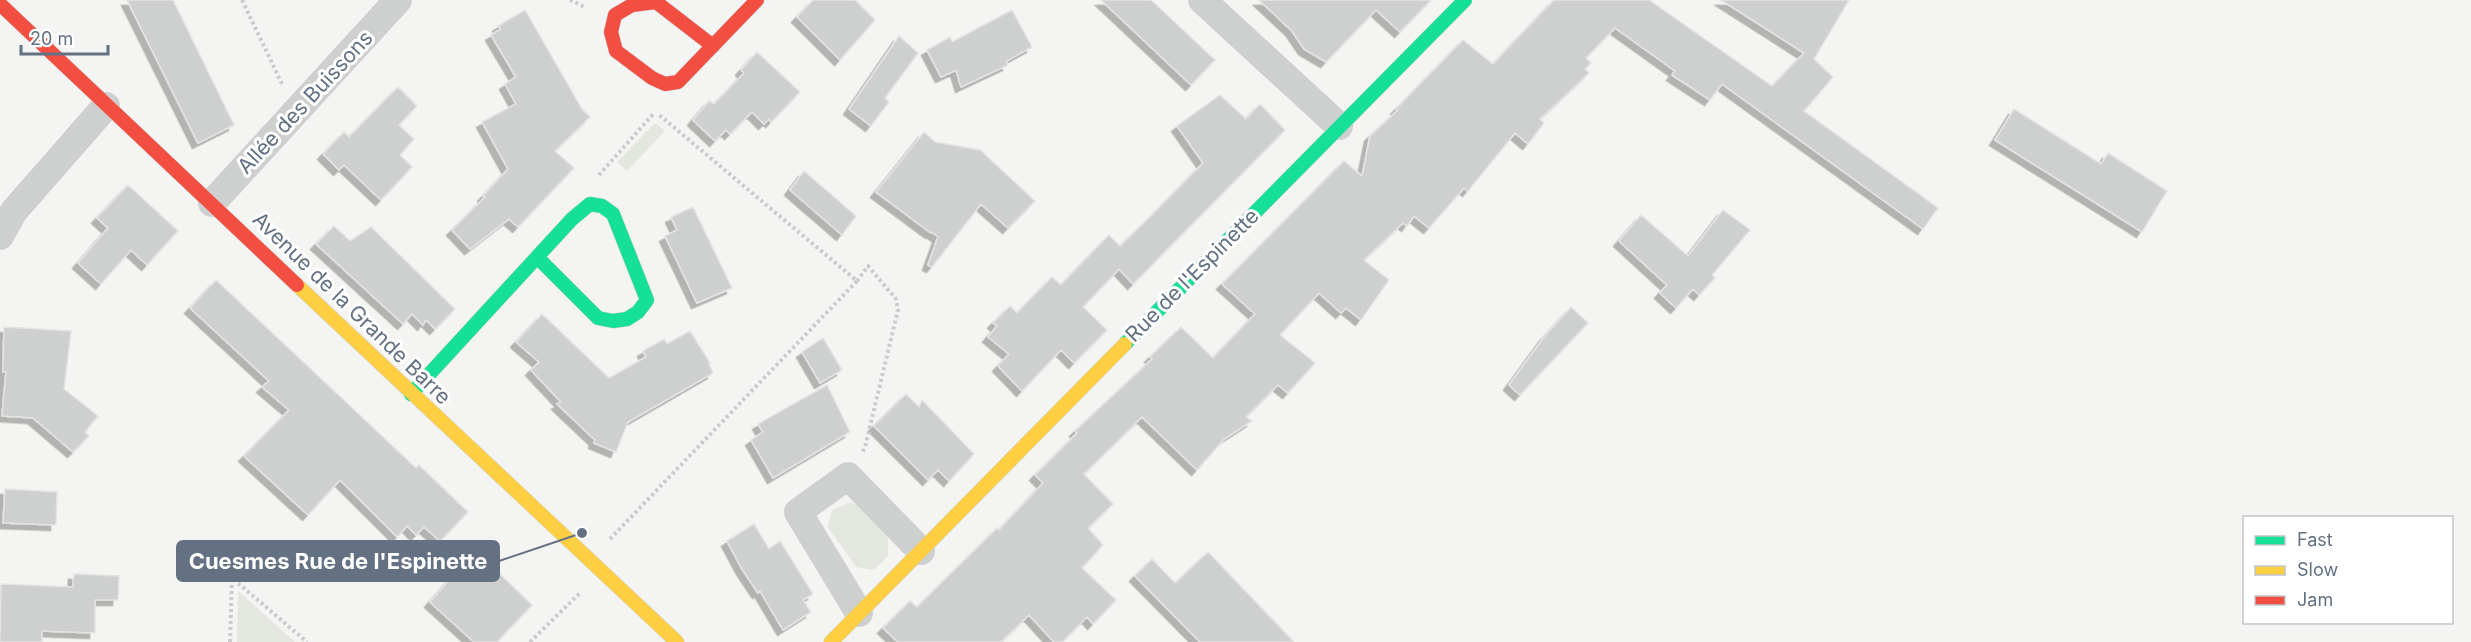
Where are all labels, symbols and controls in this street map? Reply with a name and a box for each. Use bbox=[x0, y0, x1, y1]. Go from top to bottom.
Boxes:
scale bar bbox=[21, 18, 108, 56]
street label: Allée des Buissons bbox=[232, 25, 378, 179]
text: 20 m bbox=[30, 28, 73, 49]
street label: Rue de l'Espinette bbox=[1120, 203, 1264, 347]
street label: Avenue de la Grande Barre bbox=[248, 207, 456, 409]
legend bbox=[2243, 516, 2453, 624]
text: Fast bbox=[2297, 529, 2333, 550]
callout: Cuesmes Rue de l'Espinette bbox=[177, 541, 499, 581]
text: Cuesmes Rue de l'Espinette bbox=[189, 548, 487, 574]
text: Slow bbox=[2297, 559, 2338, 580]
text: Jam bbox=[2297, 589, 2333, 610]

